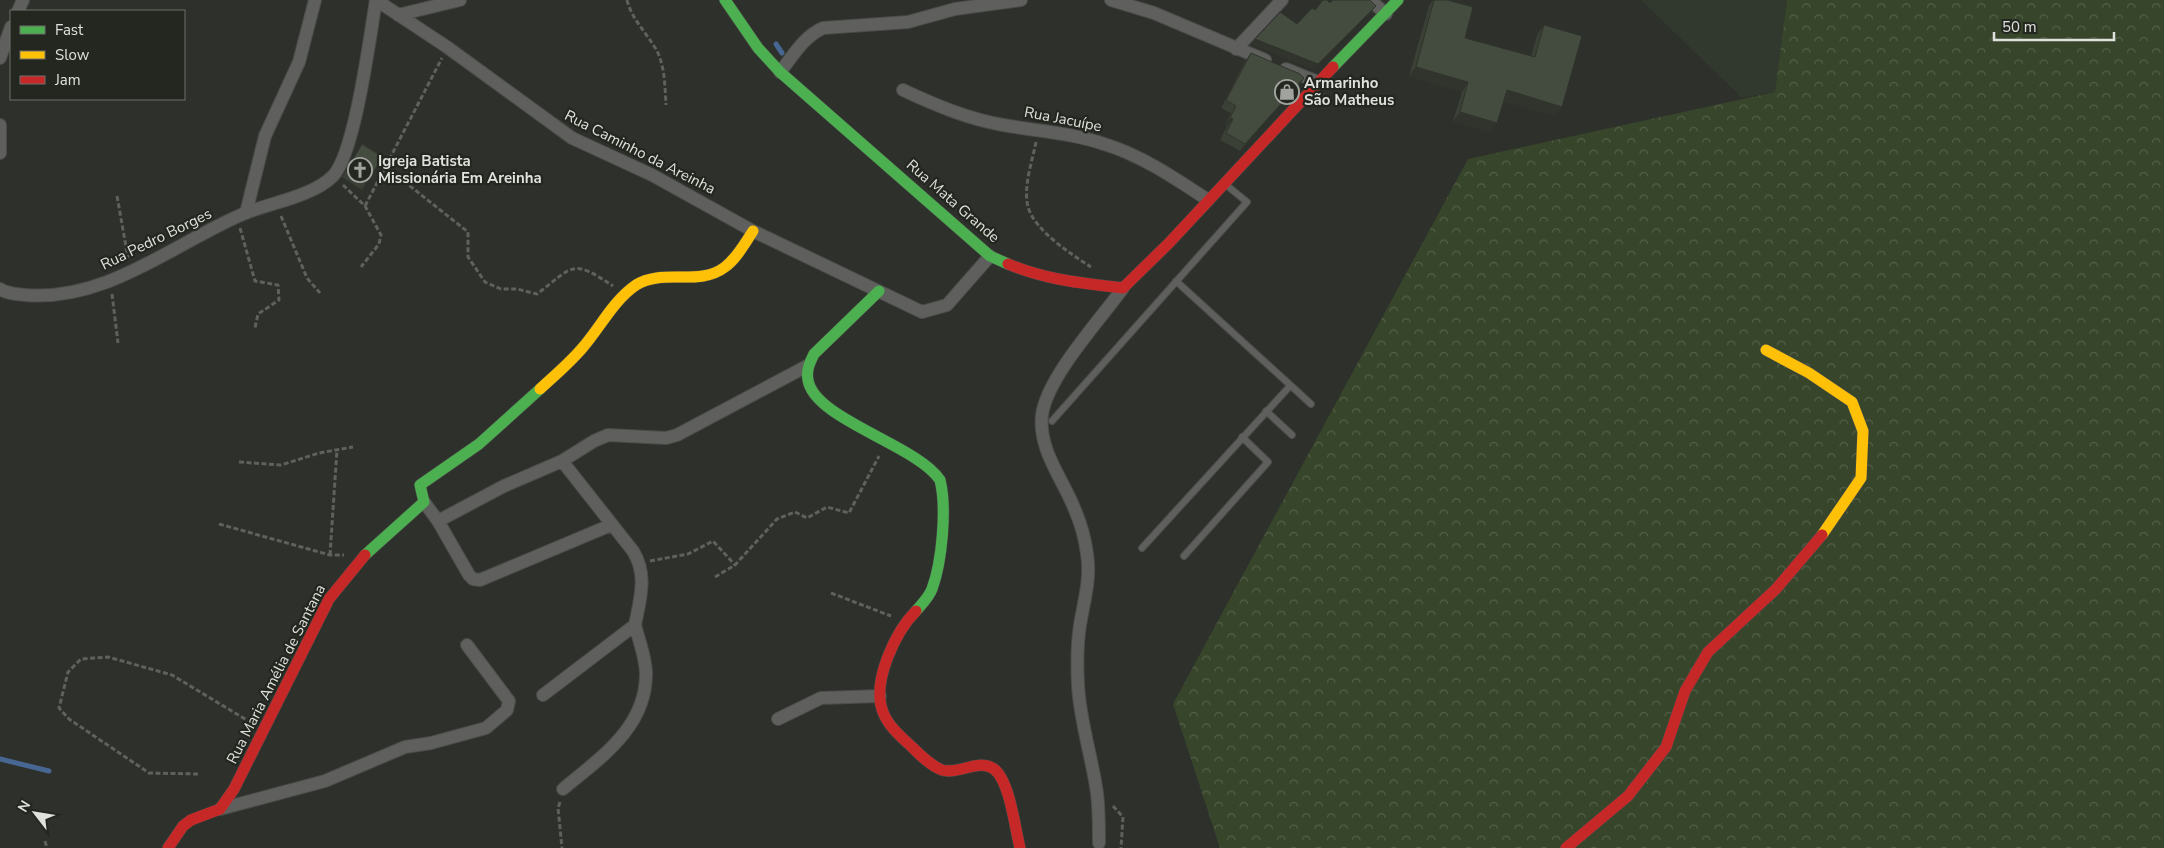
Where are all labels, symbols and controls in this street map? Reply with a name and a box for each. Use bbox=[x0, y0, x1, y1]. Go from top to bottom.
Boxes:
legend bbox=[10, 10, 185, 100]
scale bar bbox=[1994, 10, 2114, 42]
text: 50 m bbox=[2002, 17, 2037, 37]
text: Fast bbox=[55, 20, 84, 40]
text: Slow bbox=[55, 45, 90, 65]
text: Jam bbox=[54, 70, 81, 90]
place label: Armarinho São Matheus bbox=[1304, 73, 1394, 110]
shop icon: Armarinho São Matheus bbox=[1274, 79, 1300, 105]
street label: Rua Jacuípe bbox=[1022, 102, 1104, 136]
street label: Rua Caminho da Areinha bbox=[561, 105, 719, 199]
place label: Igreja Batista Missionária Em Areinha bbox=[378, 151, 542, 188]
street label: Rua Mata Grande bbox=[902, 155, 1004, 247]
church icon: Igreja Batista Missionária Em Areinha bbox=[347, 157, 373, 183]
street label: Rua Pedro Borges bbox=[97, 203, 215, 275]
street label: Rua Maria Amélia de Santana bbox=[222, 581, 330, 767]
north arrow bbox=[10, 788, 60, 838]
text: N bbox=[13, 797, 35, 816]

